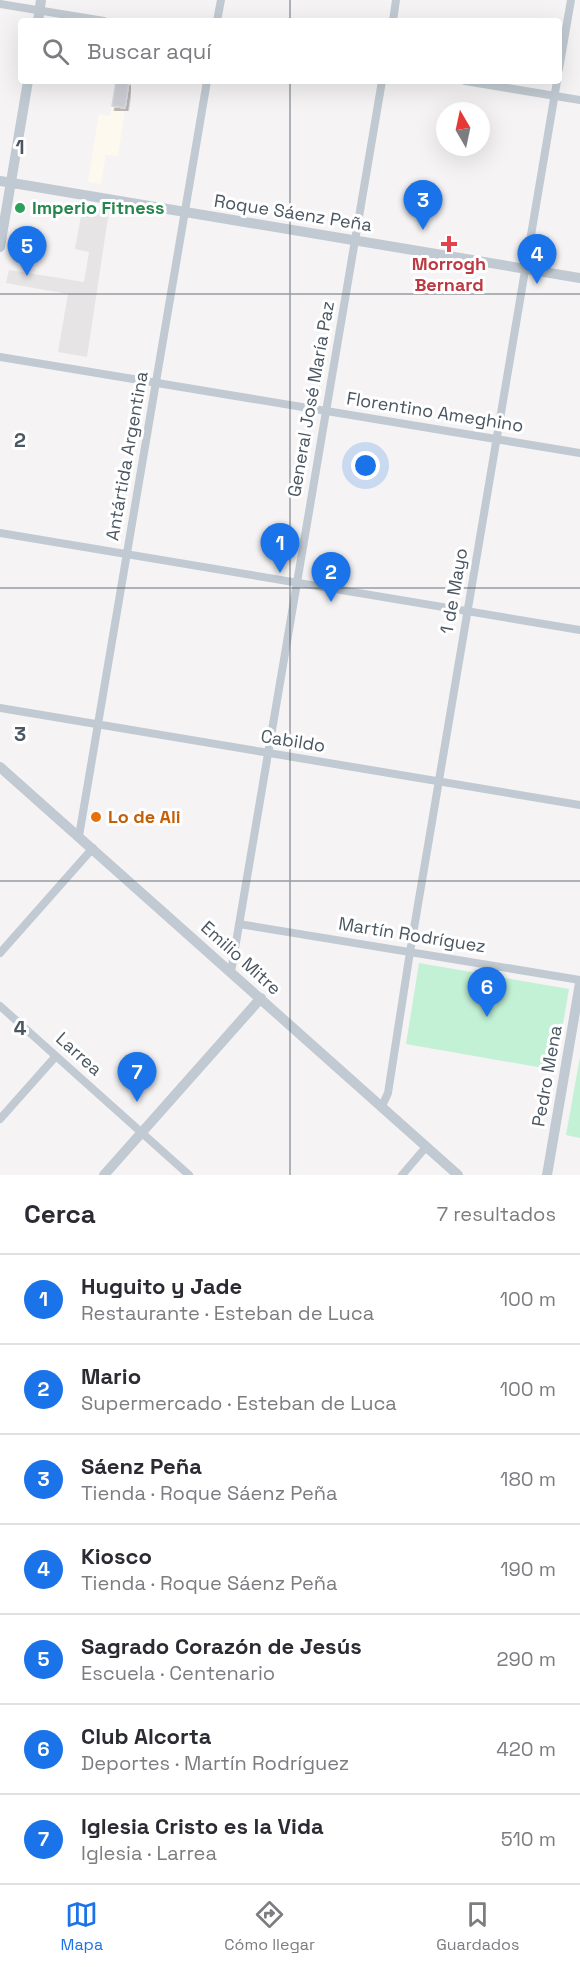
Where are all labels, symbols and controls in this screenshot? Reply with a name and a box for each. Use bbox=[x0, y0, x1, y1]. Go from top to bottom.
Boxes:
search box bbox=[18, 18, 562, 84]
icon: search bbox=[39, 35, 72, 68]
text: Buscar aquí bbox=[87, 37, 212, 65]
north arrow bbox=[436, 102, 490, 156]
text: 1 bbox=[15, 134, 25, 160]
pin: 3 bbox=[404, 180, 442, 230]
street label: Roque Sáenz Peña bbox=[212, 189, 374, 236]
place label: Imperio Fitness bbox=[32, 196, 164, 219]
marker: Imperio Fitness bbox=[13, 201, 27, 215]
pin: 5 bbox=[8, 226, 46, 276]
pin: 4 bbox=[518, 234, 556, 284]
marker: Morrogh Bernard bbox=[442, 237, 456, 251]
place label: Morrogh Bernard bbox=[412, 252, 486, 296]
street label: General José María Paz bbox=[282, 299, 339, 499]
street label: Antártida Argentina bbox=[100, 370, 153, 542]
street label: Florentino Ameghino bbox=[345, 386, 525, 437]
text: 2 bbox=[14, 427, 26, 453]
your location bbox=[351, 451, 380, 480]
pin: 1 bbox=[260, 524, 300, 573]
street label: 1 de Mayo bbox=[435, 546, 472, 636]
pin: 2 bbox=[312, 552, 350, 602]
text: 3 bbox=[14, 721, 26, 747]
street label: Cabildo bbox=[259, 724, 327, 757]
place label: Lo de Ali bbox=[108, 805, 181, 828]
marker: Lo de Ali bbox=[89, 810, 103, 824]
street label: Martín Rodríguez bbox=[337, 912, 487, 957]
street label: Emilio Mitre bbox=[196, 916, 286, 1000]
pin: 6 bbox=[468, 968, 506, 1017]
text: 4 bbox=[14, 1015, 27, 1041]
street label: Pedro Mena bbox=[526, 1023, 567, 1128]
street label: Larrea bbox=[51, 1027, 107, 1080]
pin: 7 bbox=[118, 1052, 156, 1102]
text: Cerca bbox=[24, 1197, 96, 1231]
text: 7 resultados bbox=[437, 1201, 556, 1227]
text: Huguito y Jade bbox=[81, 1272, 242, 1300]
text: 1 bbox=[39, 1286, 48, 1312]
text: 100 m bbox=[500, 1286, 556, 1312]
text: Restaurante · Esteban de Luca bbox=[81, 1300, 374, 1326]
text: Mario bbox=[81, 1362, 141, 1390]
text: 2 bbox=[38, 1376, 49, 1402]
text: 100 m bbox=[500, 1376, 556, 1402]
text: Supermercado · Esteban de Luca bbox=[81, 1390, 397, 1416]
text: Sáenz Peña bbox=[81, 1452, 202, 1480]
text: 3 bbox=[37, 1466, 50, 1492]
text: 180 m bbox=[500, 1466, 556, 1492]
text: Tienda · Roque Sáenz Peña bbox=[81, 1480, 338, 1506]
text: Kiosco bbox=[81, 1542, 152, 1570]
text: 4 bbox=[37, 1556, 50, 1582]
text: 190 m bbox=[500, 1556, 556, 1582]
text: Tienda · Roque Sáenz Peña bbox=[81, 1570, 338, 1596]
text: Sagrado Corazón de Jesús bbox=[81, 1632, 362, 1660]
text: 5 bbox=[38, 1646, 50, 1672]
text: 290 m bbox=[497, 1646, 556, 1672]
text: Escuela · Centenario bbox=[81, 1660, 275, 1686]
text: Club Alcorta bbox=[81, 1722, 212, 1750]
text: 6 bbox=[37, 1736, 50, 1762]
text: 420 m bbox=[496, 1736, 556, 1762]
text: Deportes · Martín Rodríguez bbox=[81, 1750, 349, 1776]
text: Iglesia Cristo es la Vida bbox=[81, 1812, 324, 1840]
text: 7 bbox=[38, 1826, 49, 1852]
text: 510 m bbox=[501, 1826, 556, 1852]
text: Iglesia · Larrea bbox=[81, 1840, 217, 1866]
tab: Mapa bbox=[61, 1898, 103, 1955]
tab: Cómo llegar bbox=[224, 1898, 315, 1955]
tab: Guardados bbox=[436, 1898, 519, 1955]

